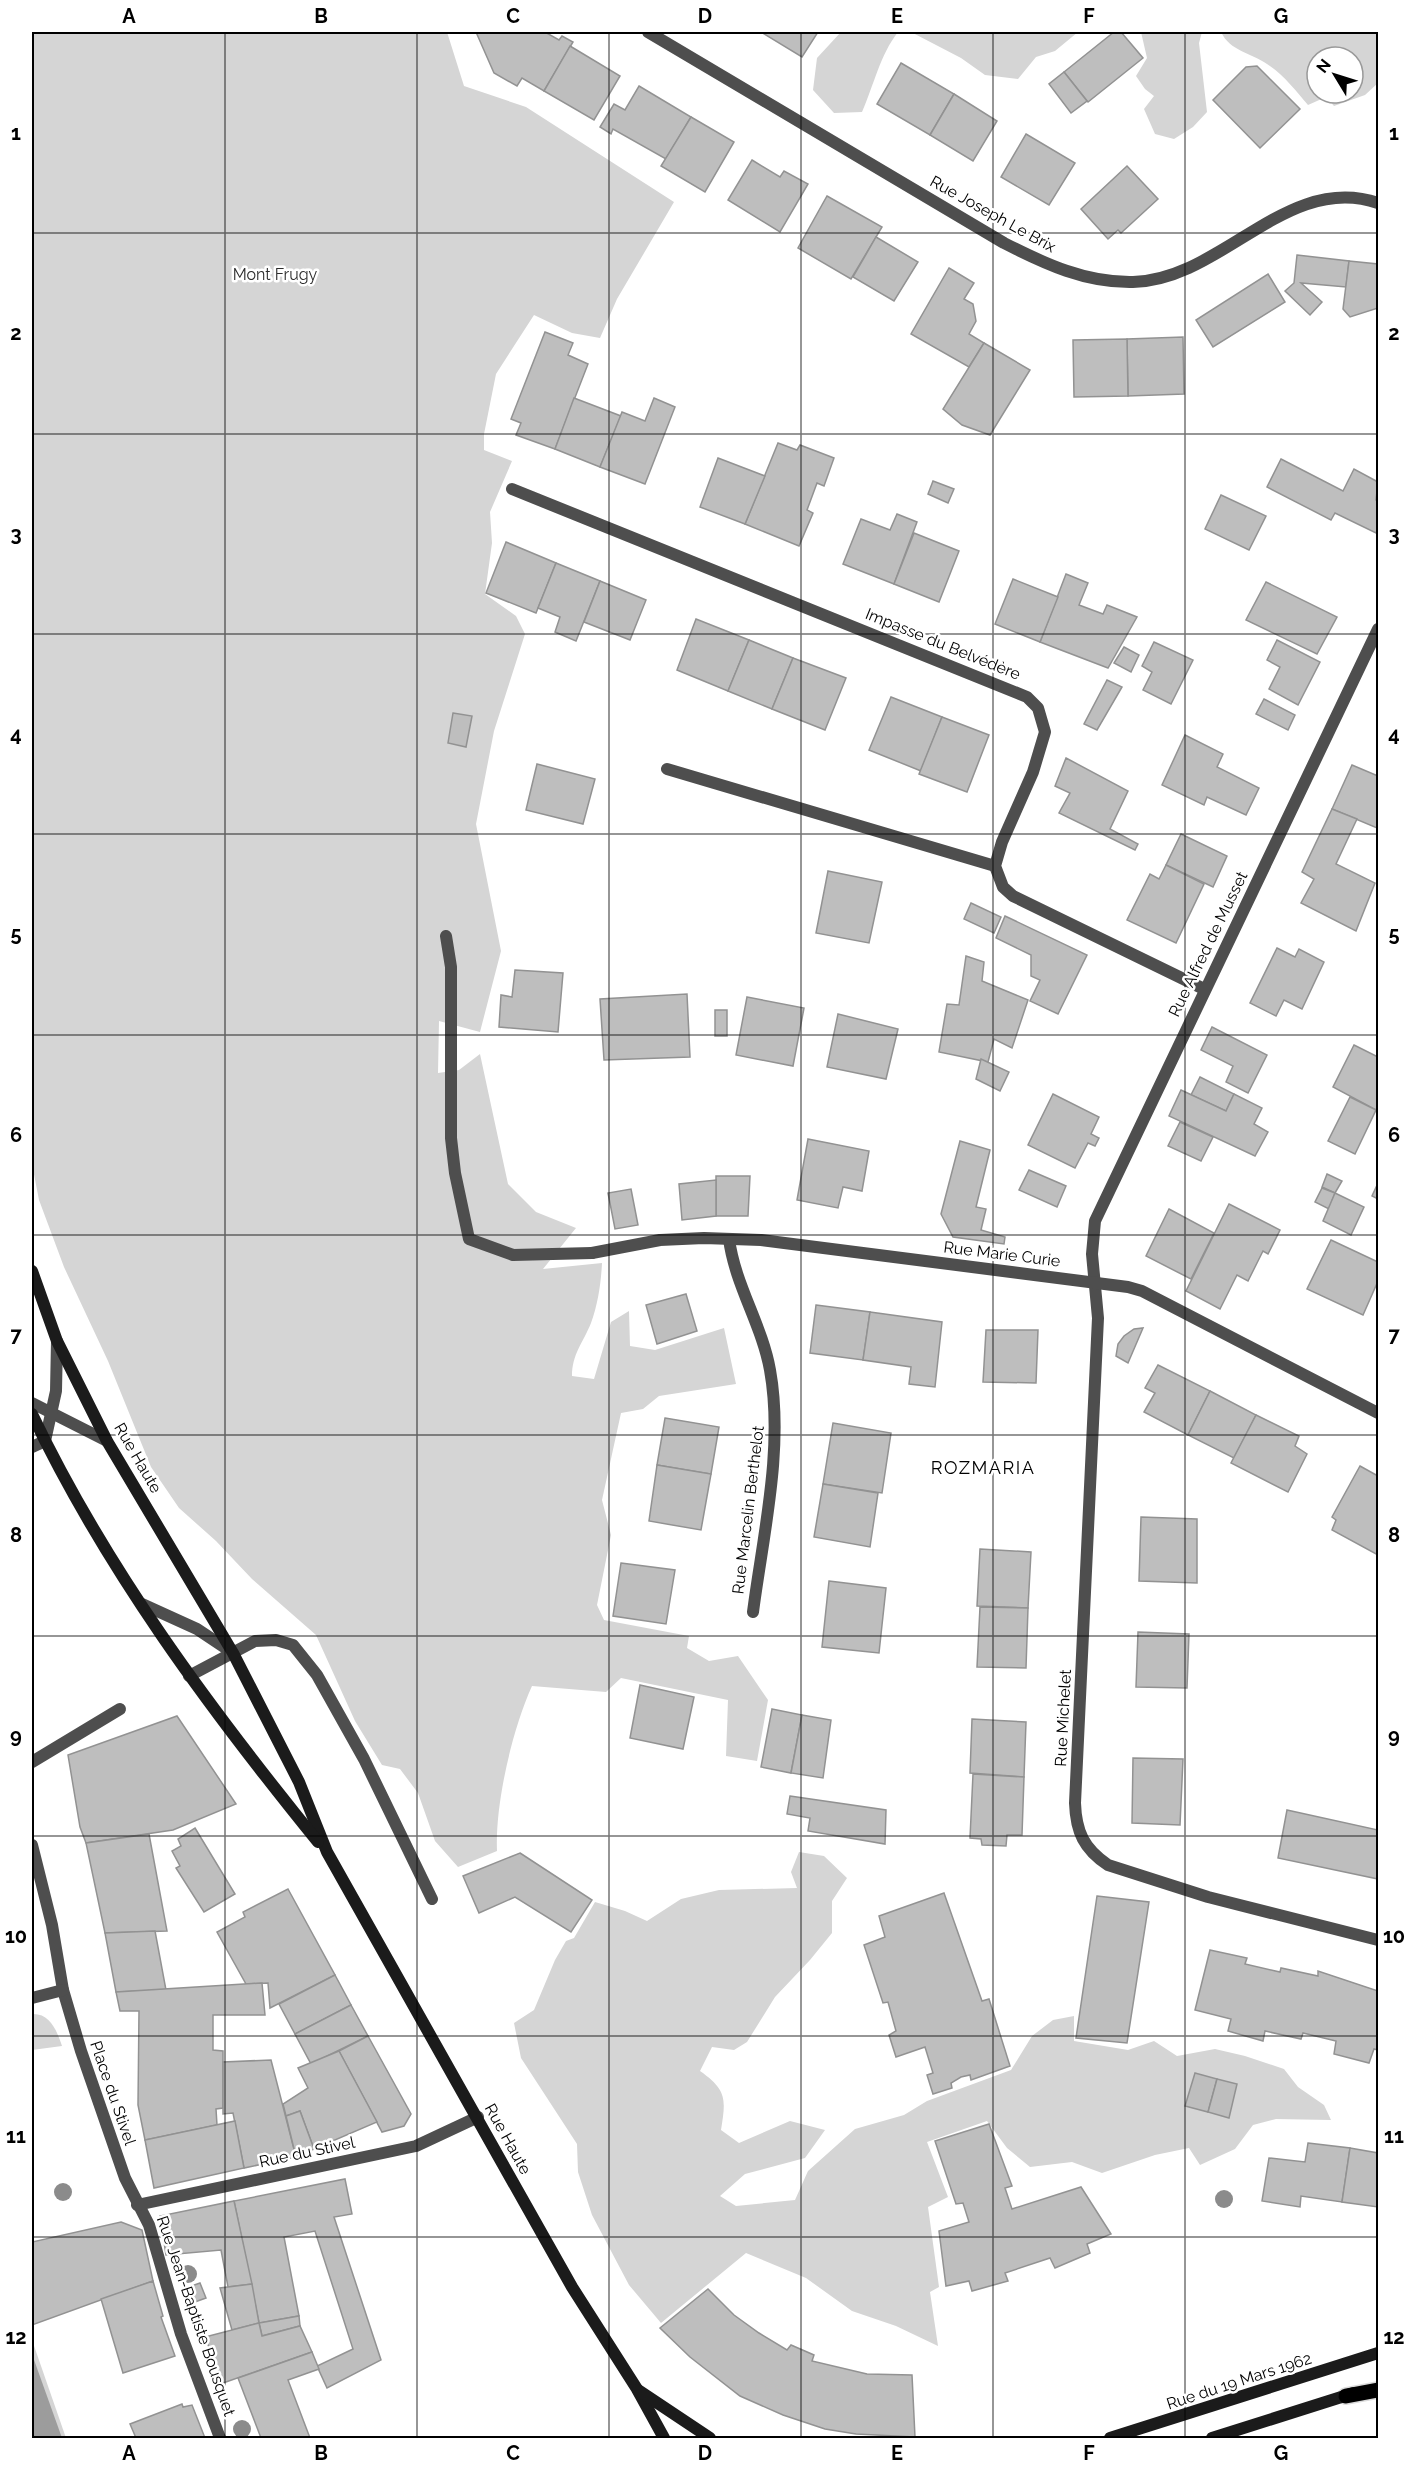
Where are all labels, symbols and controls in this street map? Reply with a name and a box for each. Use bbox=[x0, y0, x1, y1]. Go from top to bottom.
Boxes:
text: A bbox=[122, 4, 136, 28]
text: B bbox=[314, 4, 328, 28]
text: C bbox=[506, 4, 520, 28]
text: D bbox=[698, 4, 712, 28]
text: E bbox=[891, 4, 903, 28]
text: F bbox=[1083, 4, 1095, 28]
text: G bbox=[1274, 4, 1288, 28]
north arrow bbox=[1305, 45, 1365, 105]
text: N bbox=[1312, 55, 1335, 77]
text: 1 bbox=[11, 121, 21, 145]
text: 1 bbox=[1389, 121, 1399, 145]
street label: Rue Joseph Le Brix bbox=[927, 172, 1059, 256]
park label: Mont Frugy bbox=[233, 265, 318, 284]
text: 2 bbox=[10, 321, 22, 345]
text: 2 bbox=[1388, 321, 1400, 345]
text: 3 bbox=[10, 522, 22, 546]
text: 3 bbox=[1388, 522, 1400, 546]
street label: Impasse du Belvédère bbox=[863, 604, 1023, 684]
text: 4 bbox=[10, 722, 22, 746]
text: 4 bbox=[1388, 722, 1400, 746]
street label: Rue Alfred de Musset bbox=[1165, 868, 1252, 1020]
text: 5 bbox=[10, 922, 22, 946]
text: 5 bbox=[1388, 922, 1400, 946]
text: 6 bbox=[10, 1123, 22, 1147]
text: 6 bbox=[1388, 1123, 1400, 1147]
street label: Rue Marie Curie bbox=[943, 1237, 1061, 1271]
text: 7 bbox=[10, 1323, 22, 1347]
text: 7 bbox=[1388, 1323, 1400, 1347]
street label: Rue Haute bbox=[110, 1420, 166, 1496]
street label: Rue Marcelin Berthelot bbox=[728, 1424, 768, 1595]
district label: ROZMARIA bbox=[931, 1457, 1035, 1478]
text: 8 bbox=[10, 1523, 22, 1547]
text: 8 bbox=[1388, 1523, 1400, 1547]
street label: Rue Michelet bbox=[1051, 1668, 1075, 1767]
text: 9 bbox=[10, 1724, 22, 1748]
text: 9 bbox=[1388, 1724, 1400, 1748]
text: 10 bbox=[5, 1924, 27, 1948]
text: 10 bbox=[1383, 1924, 1405, 1948]
street label: Place du Stivel bbox=[86, 2038, 140, 2148]
street label: Rue Haute bbox=[481, 2100, 535, 2178]
text: 11 bbox=[6, 2124, 26, 2148]
text: 11 bbox=[1384, 2124, 1404, 2148]
street label: Rue du Stivel bbox=[257, 2132, 357, 2171]
street label: Rue Jean-Baptiste Bousquet bbox=[153, 2213, 239, 2419]
text: 12 bbox=[5, 2325, 27, 2349]
text: 12 bbox=[1383, 2325, 1405, 2349]
street label: Rue du 19 Mars 1962 bbox=[1164, 2349, 1314, 2413]
text: A bbox=[122, 2441, 136, 2465]
text: B bbox=[314, 2441, 328, 2465]
text: C bbox=[506, 2441, 520, 2465]
text: D bbox=[698, 2441, 712, 2465]
text: E bbox=[891, 2441, 903, 2465]
text: F bbox=[1083, 2441, 1095, 2465]
text: G bbox=[1274, 2441, 1288, 2465]

